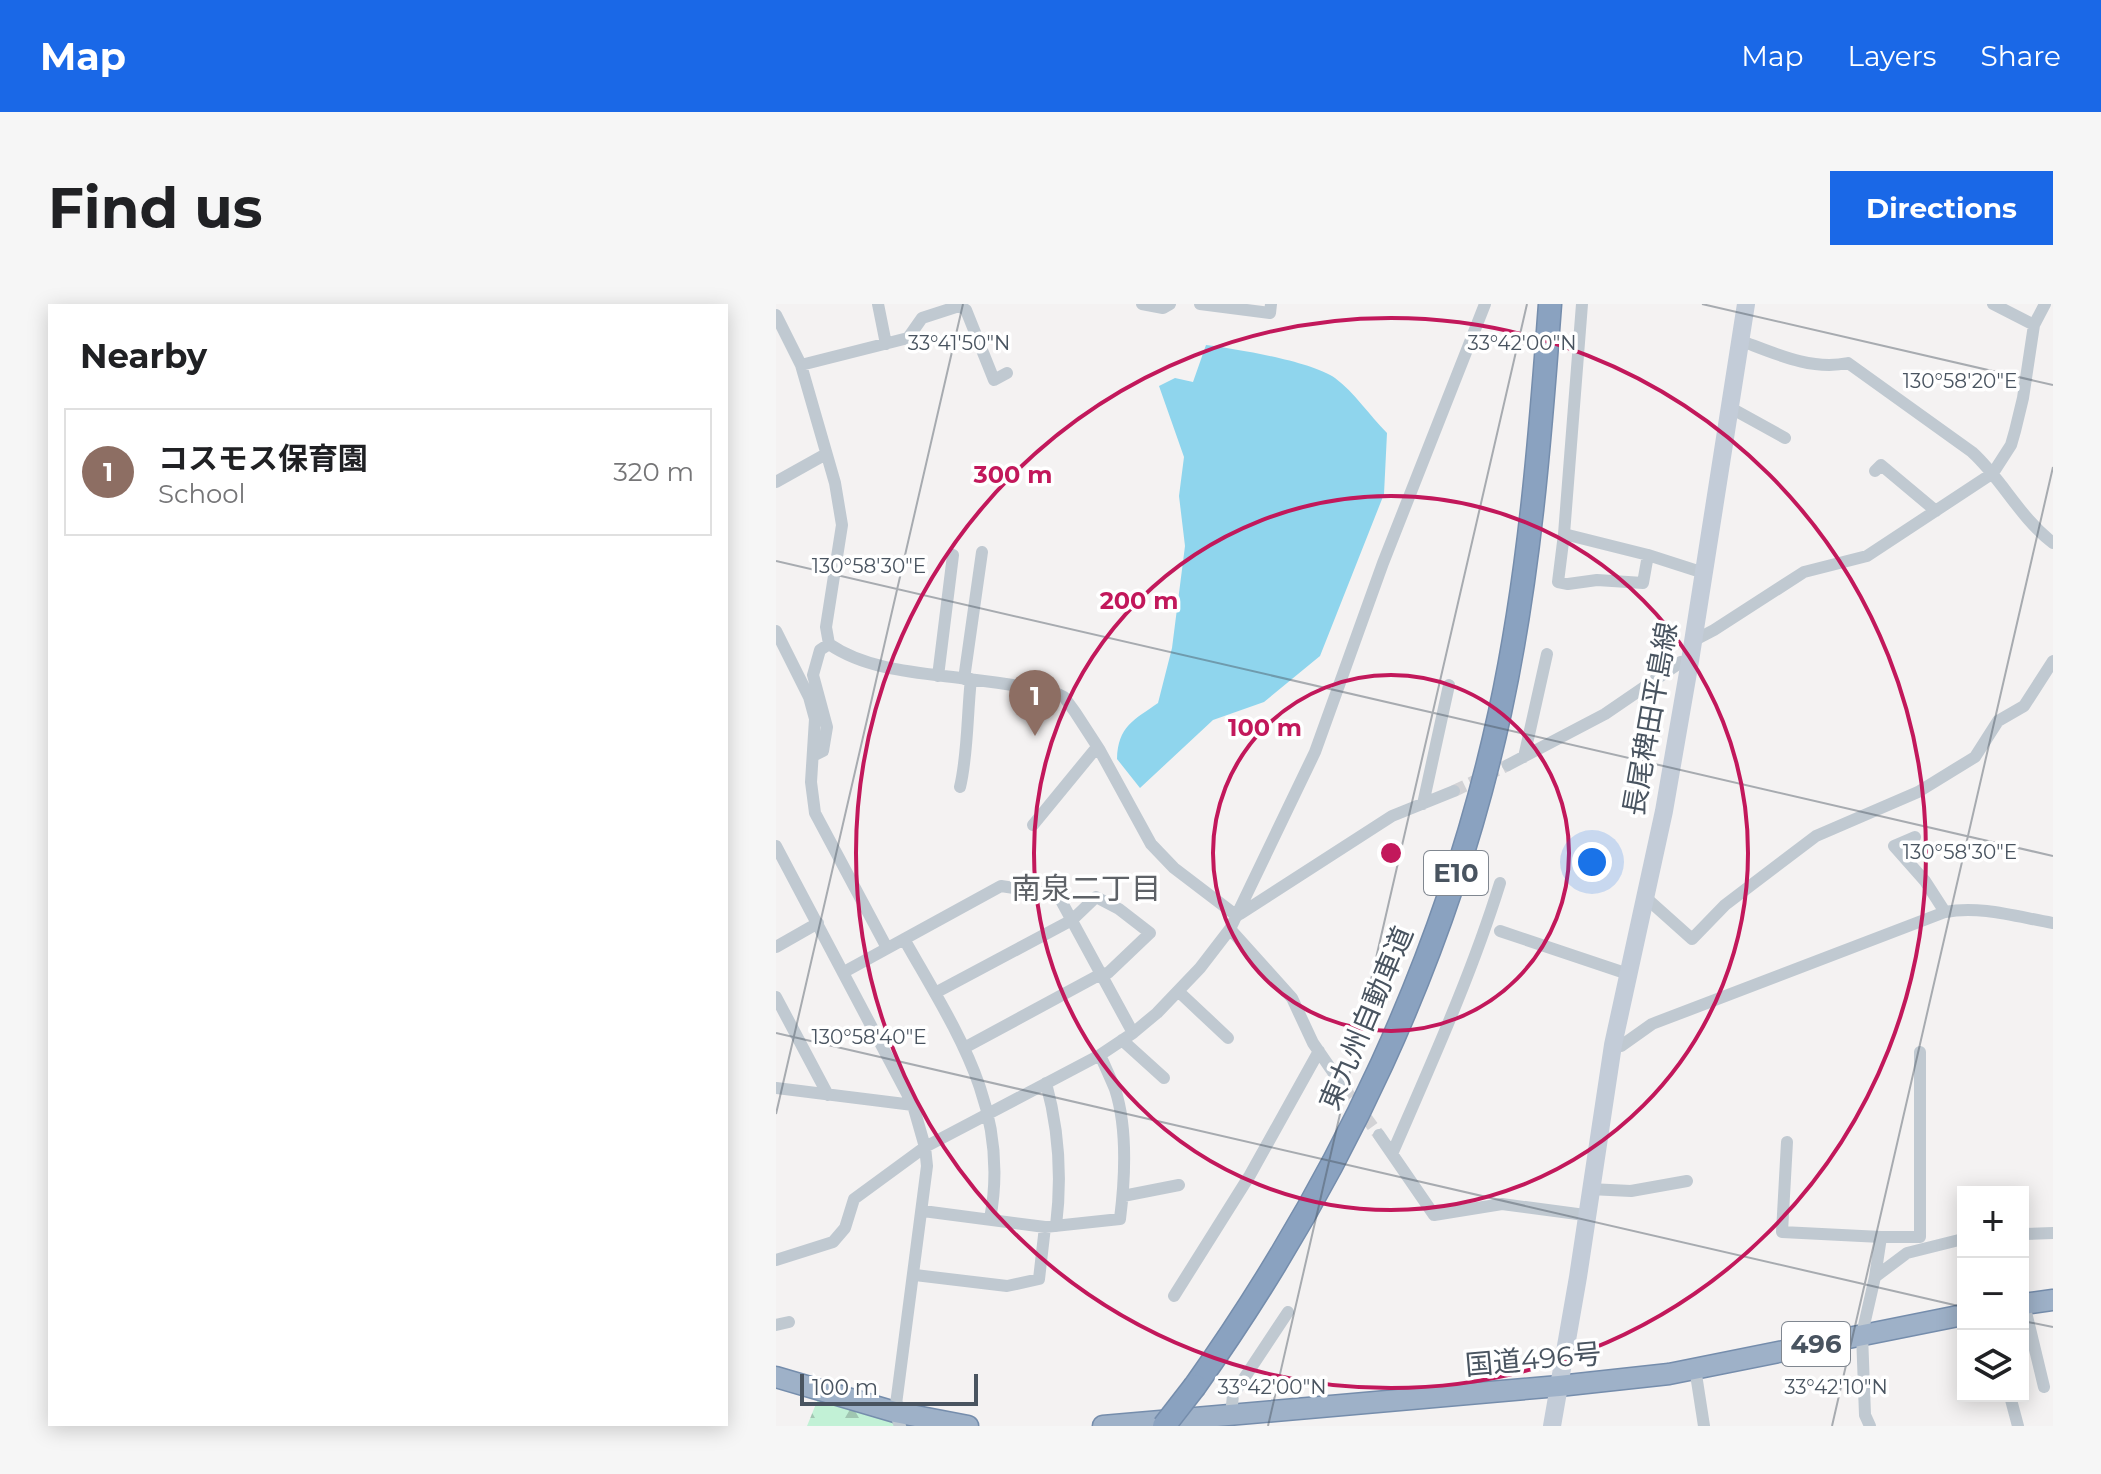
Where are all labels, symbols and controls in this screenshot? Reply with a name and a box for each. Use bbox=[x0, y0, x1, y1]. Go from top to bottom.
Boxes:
text: Map bbox=[40, 33, 126, 80]
text: Map bbox=[1741, 39, 1804, 73]
text: Layers bbox=[1848, 39, 1937, 73]
text: Share bbox=[1981, 39, 2061, 73]
button: Directions bbox=[1830, 171, 2053, 245]
text: Find us bbox=[48, 174, 262, 242]
text: 33°41'50"N bbox=[908, 331, 1010, 355]
text: 33°42'00"N bbox=[1468, 331, 1576, 355]
text: Nearby bbox=[80, 335, 207, 377]
text: 130°58'20"E bbox=[1903, 369, 2017, 393]
text: コスモス保育園 bbox=[158, 440, 368, 477]
text: 1 bbox=[103, 456, 113, 488]
text: 320 m bbox=[613, 456, 694, 488]
text: 300 m bbox=[973, 460, 1052, 489]
text: School bbox=[158, 478, 246, 510]
text: 130°58'30"E bbox=[812, 554, 926, 578]
text: 200 m bbox=[1100, 586, 1178, 615]
street label: 長尾稗田平島線 bbox=[1616, 620, 1684, 818]
pin: 1 bbox=[1009, 670, 1061, 736]
text: 100 m bbox=[1228, 713, 1302, 742]
centre of rings bbox=[1377, 839, 1405, 867]
text: 130°58'30"E bbox=[1903, 840, 2017, 864]
your location bbox=[1572, 842, 1612, 882]
road number: E10 bbox=[1424, 851, 1488, 895]
district label: 南泉二丁目 bbox=[1011, 870, 1161, 907]
street label: 東九州自動車道 bbox=[1312, 921, 1420, 1115]
text: 130°58'40"E bbox=[811, 1025, 927, 1049]
map controls bbox=[1957, 1186, 2029, 1402]
button: + bbox=[1957, 1186, 2029, 1258]
button: − bbox=[1957, 1258, 2029, 1330]
road number: 496 bbox=[1782, 1322, 1850, 1366]
button: layers bbox=[1957, 1330, 2029, 1402]
street label: 国道496号 bbox=[1464, 1336, 1602, 1382]
scale bar bbox=[800, 1370, 978, 1406]
text: 100 m bbox=[812, 1374, 878, 1401]
text: 33°42'00"N bbox=[1218, 1375, 1326, 1399]
text: 33°42'10"N bbox=[1784, 1375, 1888, 1399]

